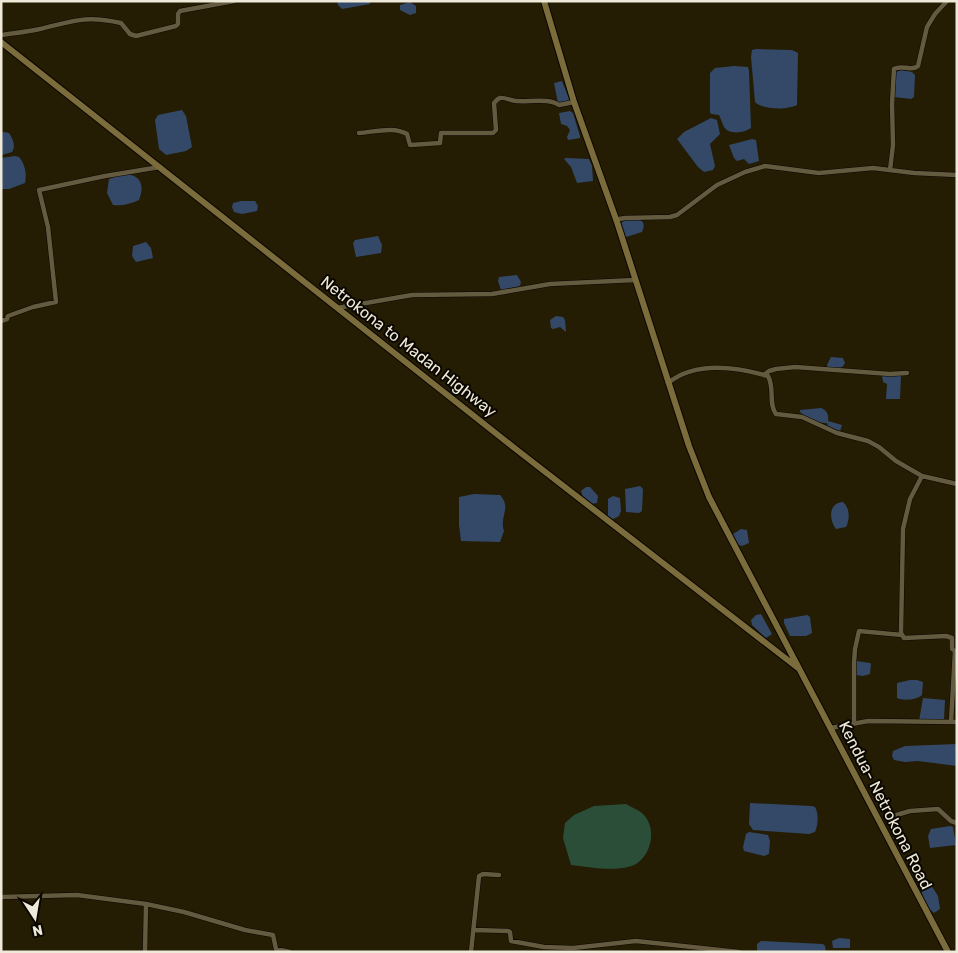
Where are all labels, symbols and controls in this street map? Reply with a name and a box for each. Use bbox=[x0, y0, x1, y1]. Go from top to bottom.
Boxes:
street label: Netrokona to Madan Highway bbox=[317, 272, 501, 421]
street label: Kendua- Netrokona Road bbox=[835, 718, 936, 893]
north arrow bbox=[10, 893, 60, 943]
text: N bbox=[31, 921, 44, 940]

